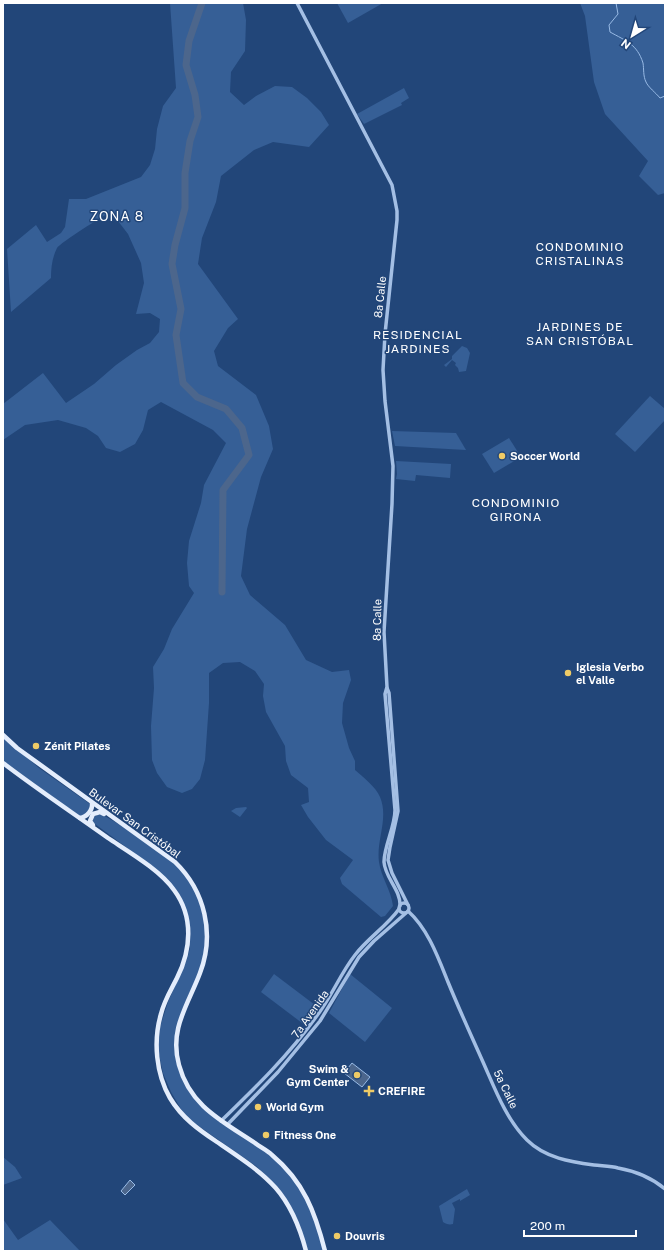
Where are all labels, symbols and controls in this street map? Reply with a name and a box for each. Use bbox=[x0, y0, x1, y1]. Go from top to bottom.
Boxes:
north arrow bbox=[612, 16, 652, 56]
text: N bbox=[619, 37, 633, 51]
district label: ZONA 8 bbox=[90, 209, 144, 224]
district label: CONDOMINIO CRISTALINAS bbox=[536, 240, 624, 268]
street label: 8a Calle bbox=[372, 276, 388, 318]
district label: JARDINES DE SAN CRISTÓBAL bbox=[526, 320, 634, 348]
district label: RESIDENCIAL JARDINES bbox=[373, 328, 463, 356]
place label: Soccer World bbox=[510, 450, 580, 462]
marker: Soccer World bbox=[497, 451, 507, 461]
district label: CONDOMINIO GIRONA bbox=[472, 496, 560, 524]
street label: 8a Calle bbox=[371, 599, 383, 641]
place label: Iglesia Verbo el Valle bbox=[576, 661, 644, 686]
marker: Iglesia Verbo el Valle bbox=[563, 668, 573, 678]
place label: Zénit Pilates bbox=[44, 740, 111, 752]
marker: Zénit Pilates bbox=[31, 741, 41, 751]
street label: Bulevar San Cristóbal bbox=[87, 786, 183, 860]
street label: 7a Avenida bbox=[289, 988, 331, 1040]
place label: Swim & Gym Center bbox=[286, 1063, 349, 1088]
street label: 5a Calle bbox=[491, 1068, 521, 1110]
marker: Swim & Gym Center bbox=[352, 1070, 362, 1080]
marker: CREFIRE bbox=[363, 1085, 375, 1097]
place label: CREFIRE bbox=[378, 1085, 425, 1097]
place label: World Gym bbox=[266, 1101, 324, 1113]
marker: World Gym bbox=[253, 1102, 263, 1112]
place label: Fitness One bbox=[274, 1129, 336, 1141]
marker: Fitness One bbox=[261, 1130, 271, 1140]
scale bar bbox=[524, 1212, 636, 1238]
text: 200 m bbox=[530, 1219, 565, 1233]
place label: Douvris bbox=[345, 1230, 385, 1242]
marker: Douvris bbox=[332, 1231, 342, 1241]

